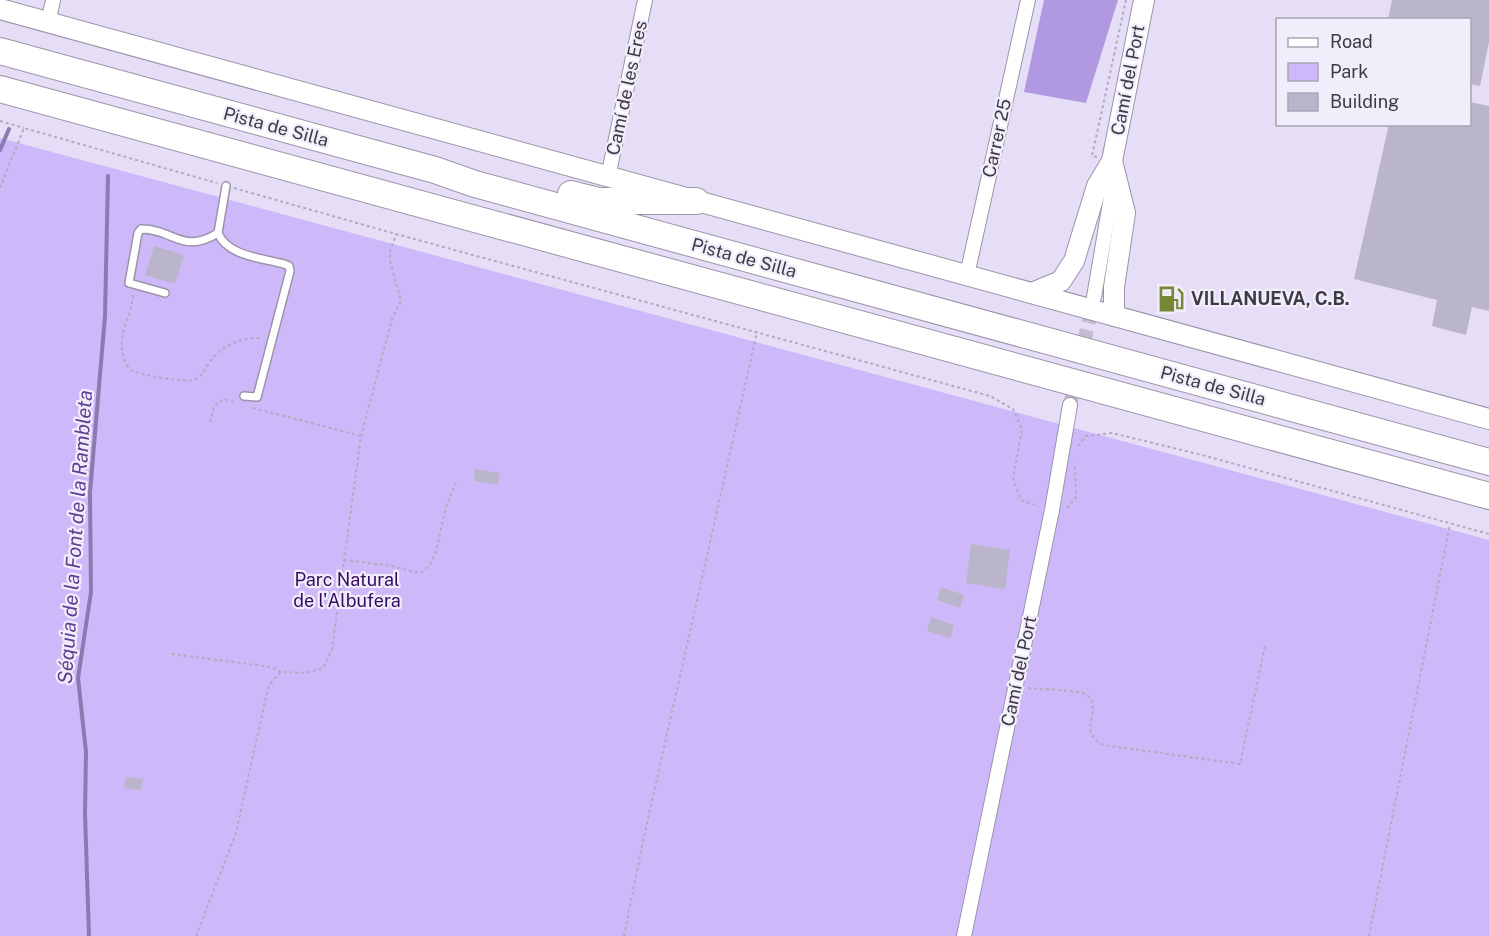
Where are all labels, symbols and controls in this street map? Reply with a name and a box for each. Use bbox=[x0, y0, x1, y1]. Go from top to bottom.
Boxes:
legend bbox=[1276, 18, 1471, 126]
street label: Camí de les Eres bbox=[602, 19, 651, 157]
street label: Camí del Port bbox=[1106, 23, 1149, 137]
text: Road bbox=[1330, 31, 1373, 52]
text: Park bbox=[1330, 61, 1368, 82]
text: Building bbox=[1330, 91, 1399, 112]
street label: Carrer 25 bbox=[978, 97, 1015, 179]
street label: Pista de Silla bbox=[221, 102, 331, 151]
street label: Pista de Silla bbox=[689, 233, 799, 282]
fuel station icon: VILLANUEVA, C.B. bbox=[1156, 284, 1186, 314]
place label: VILLANUEVA, C.B. bbox=[1191, 288, 1350, 309]
street label: Pista de Silla bbox=[1158, 361, 1268, 410]
water label: Séquia de la Font de la Rambleta bbox=[53, 389, 97, 685]
park label: Parc Natural de l'Albufera bbox=[293, 569, 401, 611]
street label: Camí del Port bbox=[997, 614, 1040, 728]

